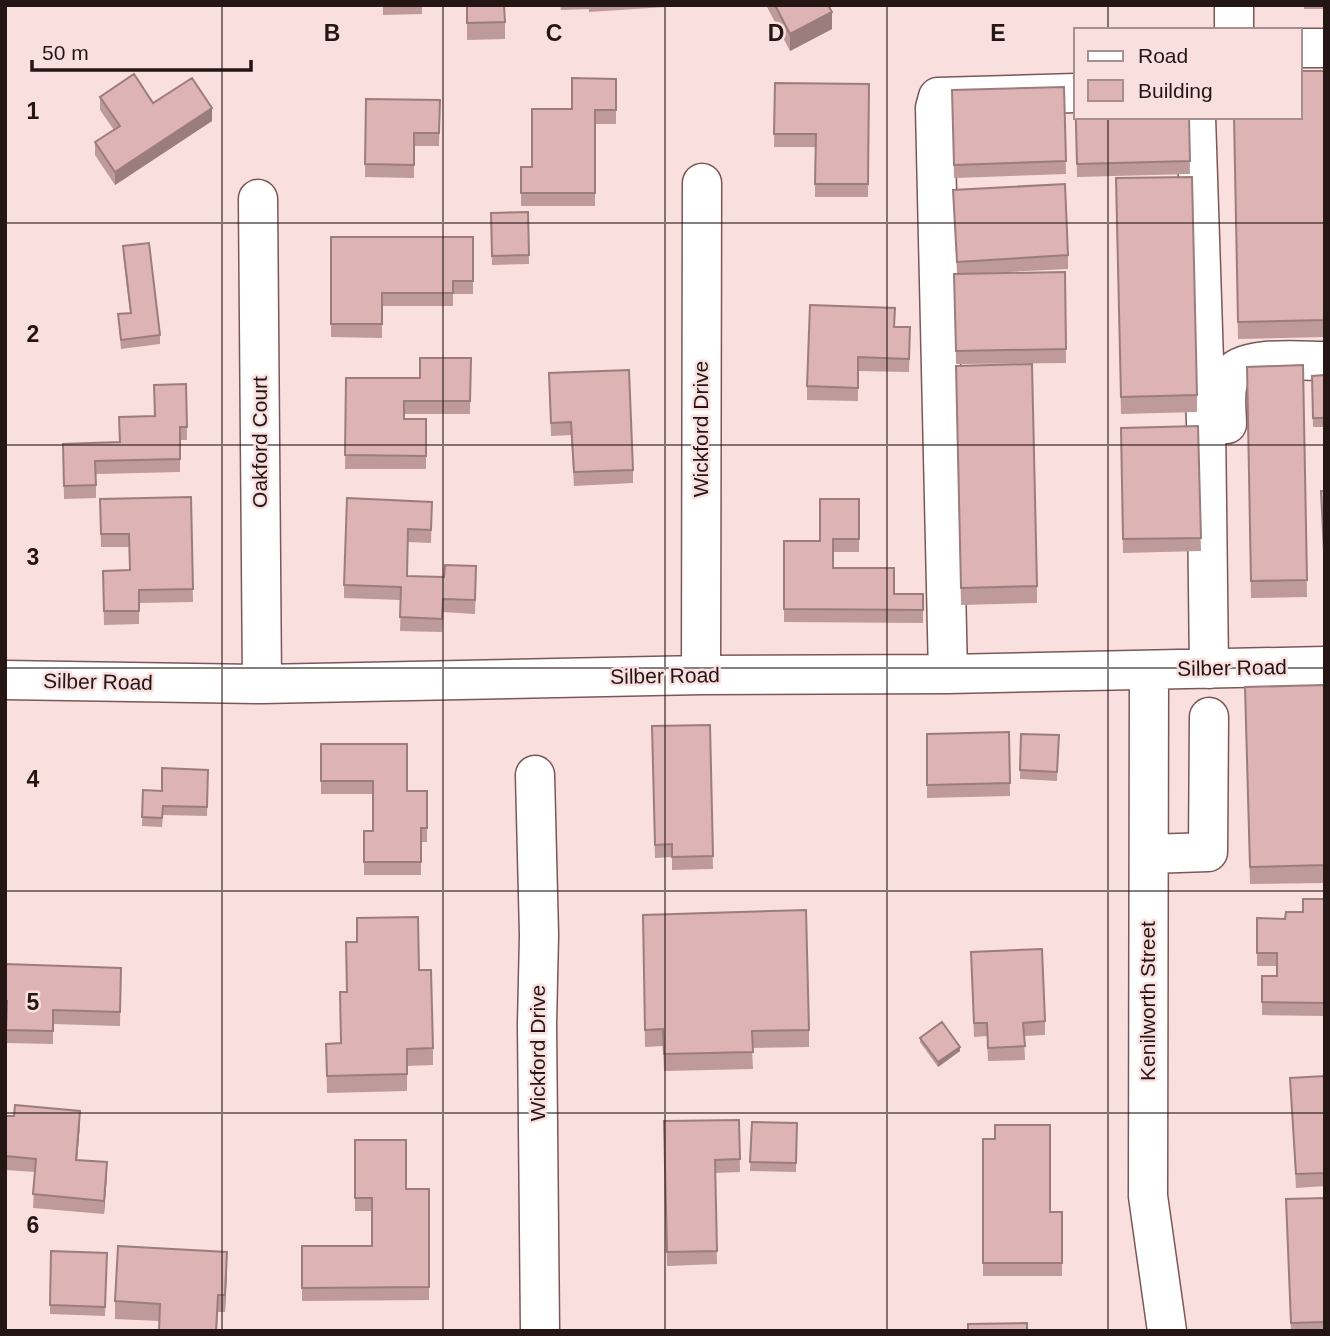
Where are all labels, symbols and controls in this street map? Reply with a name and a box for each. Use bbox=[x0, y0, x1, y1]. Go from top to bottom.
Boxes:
text: B bbox=[324, 20, 340, 46]
text: C bbox=[546, 20, 562, 46]
text: D bbox=[768, 20, 784, 46]
text: E bbox=[990, 20, 1006, 46]
scale bar bbox=[32, 28, 250, 72]
legend bbox=[1074, 28, 1302, 119]
text: 50 m bbox=[42, 41, 89, 64]
text: Road bbox=[1138, 44, 1188, 67]
text: Building bbox=[1138, 79, 1213, 102]
text: 1 bbox=[27, 98, 40, 124]
text: 2 bbox=[27, 321, 39, 347]
street label: Wickford Drive bbox=[689, 361, 712, 497]
street label: Oakford Court bbox=[248, 376, 271, 508]
text: 3 bbox=[27, 544, 39, 570]
street label: Silber Road bbox=[1177, 655, 1287, 680]
street label: Silber Road bbox=[610, 663, 720, 688]
street label: Silber Road bbox=[43, 669, 153, 694]
text: 4 bbox=[27, 766, 40, 792]
street label: Kenilworth Street bbox=[1136, 921, 1159, 1081]
street label: Wickford Drive bbox=[526, 985, 549, 1121]
text: 5 bbox=[27, 989, 40, 1015]
text: 6 bbox=[27, 1212, 39, 1238]

